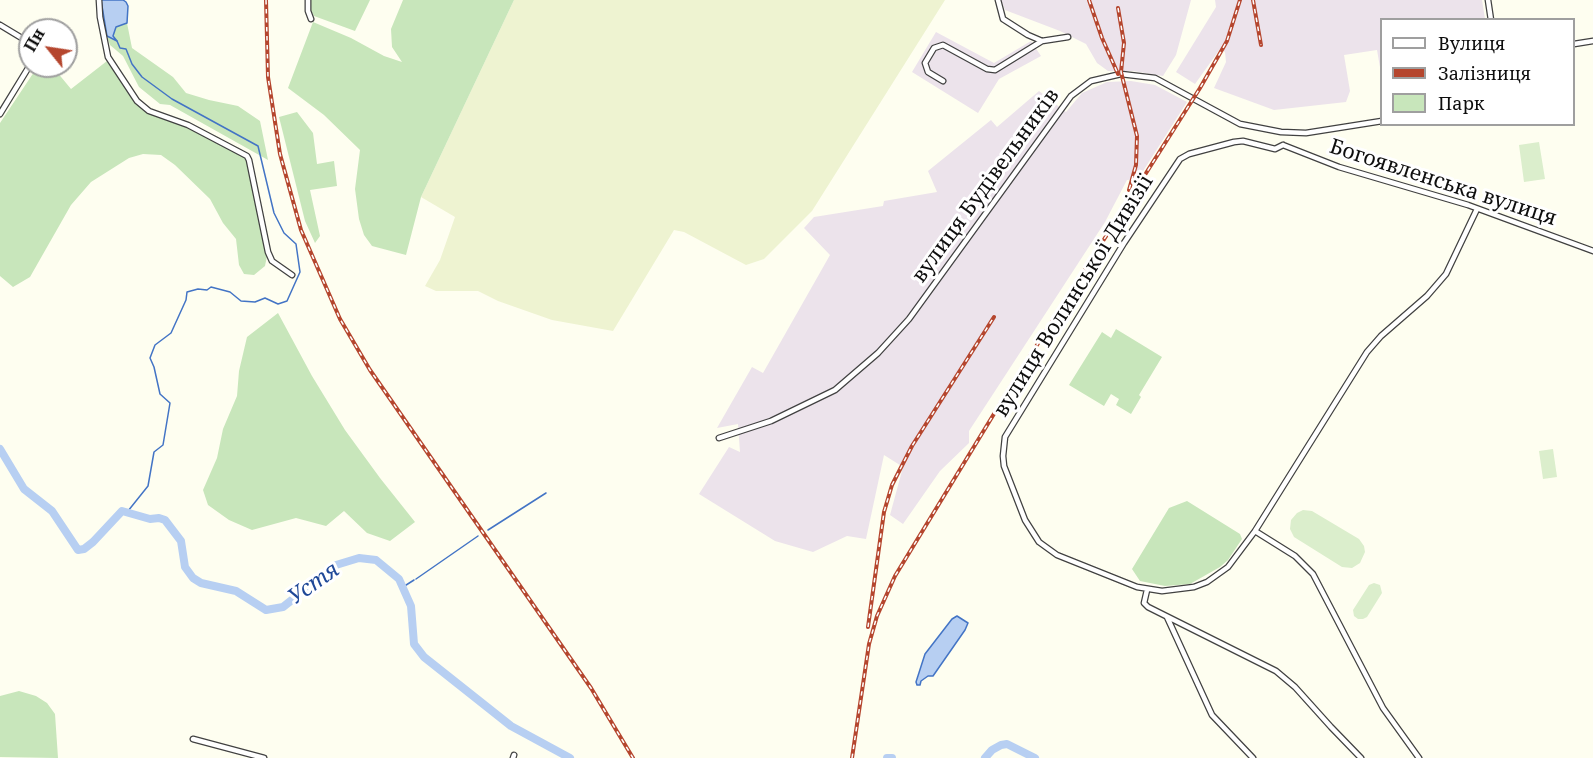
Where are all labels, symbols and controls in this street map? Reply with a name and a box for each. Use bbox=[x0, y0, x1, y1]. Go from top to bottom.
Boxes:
north arrow bbox=[18, 18, 78, 78]
legend bbox=[1380, 18, 1575, 126]
text: Пн bbox=[19, 24, 50, 56]
text: Вулиця bbox=[1438, 31, 1505, 55]
text: Залізниця bbox=[1438, 61, 1531, 85]
street label: вулиця Будівельників bbox=[907, 84, 1065, 288]
text: Парк bbox=[1438, 91, 1485, 115]
street label: Богоявленська вулиця bbox=[1326, 134, 1560, 232]
street label: вулиця Волинської Дивізії bbox=[989, 170, 1159, 422]
water label: Устя bbox=[283, 557, 345, 611]

